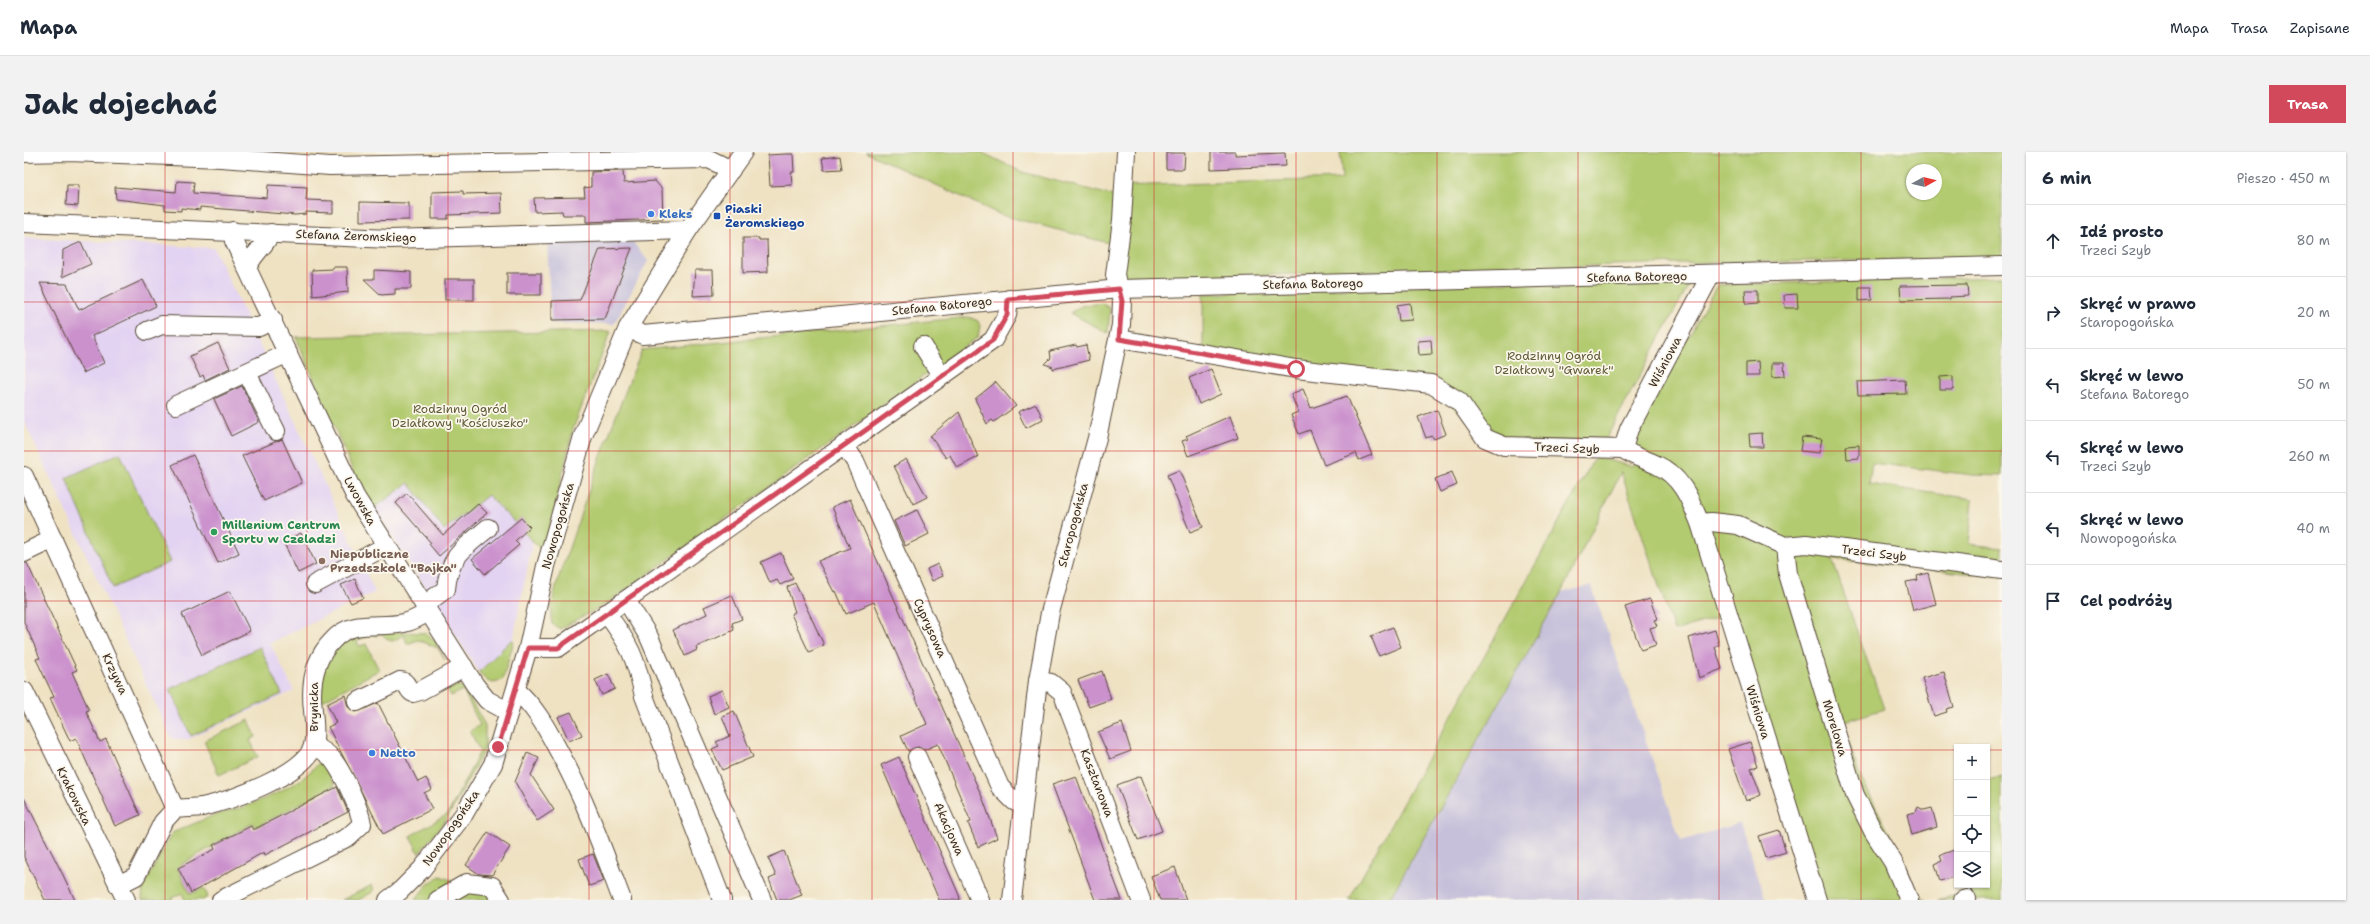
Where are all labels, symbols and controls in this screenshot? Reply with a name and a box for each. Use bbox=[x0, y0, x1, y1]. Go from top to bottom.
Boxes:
text: Mapa bbox=[20, 15, 77, 40]
text: Mapa bbox=[2170, 19, 2209, 37]
text: Trasa bbox=[2231, 19, 2268, 37]
text: Zapisane bbox=[2290, 19, 2350, 37]
text: Jak dojechać bbox=[24, 85, 218, 123]
button: Trasa bbox=[2269, 85, 2346, 123]
north arrow bbox=[1906, 164, 1942, 200]
text: 6 min bbox=[2042, 167, 2092, 189]
text: Pieszo · 450 m bbox=[2237, 170, 2330, 187]
place label: Piaski Żeromskiego bbox=[725, 201, 805, 231]
place label: Kleks bbox=[659, 206, 692, 222]
marker: Kleks bbox=[646, 209, 656, 219]
marker: Piaski Żeromskiego bbox=[712, 211, 722, 221]
text: Idź prosto bbox=[2080, 222, 2164, 242]
street label: Stefana Żeromskiego bbox=[295, 226, 417, 246]
icon: ahead bbox=[2042, 230, 2064, 252]
text: 80 m bbox=[2296, 232, 2330, 249]
text: Trzeci Szyb bbox=[2080, 242, 2151, 259]
street label: Stefana Batorego bbox=[1587, 268, 1687, 286]
street label: Stefana Batorego bbox=[1263, 275, 1363, 293]
street label: Stefana Batorego bbox=[891, 293, 993, 319]
text: Skręć w prawo bbox=[2080, 294, 2196, 314]
icon: right bbox=[2042, 302, 2064, 324]
text: 20 m bbox=[2297, 304, 2330, 321]
text: Staropogońska bbox=[2080, 314, 2174, 331]
street label: Wiśniowa bbox=[1645, 333, 1685, 390]
park label: Rodzinny Ogród Działkowy "Gwarek" bbox=[1494, 348, 1614, 378]
route start bbox=[1287, 360, 1305, 378]
text: Skręć w lewo bbox=[2080, 366, 2184, 386]
icon: left bbox=[2042, 374, 2064, 396]
text: 50 m bbox=[2297, 376, 2330, 393]
text: Stefana Batorego bbox=[2080, 386, 2189, 403]
park label: Rodzinny Ogród Działkowy "Kościuszko" bbox=[392, 401, 528, 431]
text: Skręć w lewo bbox=[2080, 438, 2184, 458]
street label: Trzeci Szyb bbox=[1534, 439, 1600, 457]
icon: left bbox=[2042, 446, 2064, 468]
text: 260 m bbox=[2288, 448, 2330, 465]
text: Trzeci Szyb bbox=[2080, 458, 2151, 475]
street label: Lwowska bbox=[340, 474, 380, 529]
street label: Nowopogońska bbox=[538, 480, 578, 571]
street label: Staropogońska bbox=[1054, 481, 1092, 569]
text: Skręć w lewo bbox=[2080, 510, 2184, 530]
place label: Millenium Centrum Sportu w Czeladzi bbox=[222, 517, 340, 547]
icon: left bbox=[2042, 518, 2064, 540]
text: 40 m bbox=[2296, 520, 2330, 537]
marker: Millenium Centrum Sportu w Czeladzi bbox=[209, 527, 219, 537]
text: Nowopogońska bbox=[2080, 530, 2177, 547]
street label: Trzeci Szyb bbox=[1840, 541, 1908, 565]
place label: Niepubliczne Przedszkole "Bajka" bbox=[330, 546, 457, 576]
marker: Niepubliczne Przedszkole "Bajka" bbox=[317, 556, 327, 566]
icon: arrive bbox=[2042, 590, 2064, 612]
text: Cel podróży bbox=[2080, 591, 2172, 611]
street label: Cyprysowa bbox=[910, 596, 950, 661]
street label: Krzywa bbox=[98, 651, 132, 698]
street label: Brynicka bbox=[306, 682, 322, 732]
street label: Wiśniowa bbox=[1742, 683, 1774, 741]
street label: Morelowa bbox=[1819, 698, 1851, 759]
route end bbox=[489, 738, 507, 756]
map controls bbox=[1954, 744, 1990, 888]
button: + bbox=[1954, 744, 1990, 780]
place label: Netto bbox=[380, 745, 416, 761]
street label: Kasztanowa bbox=[1077, 747, 1118, 820]
marker: Netto bbox=[367, 748, 377, 758]
street label: Krakowska bbox=[53, 764, 95, 828]
button: − bbox=[1954, 780, 1990, 816]
street label: Nowopogońska bbox=[419, 786, 483, 869]
street label: Akacjowa bbox=[930, 800, 968, 859]
button: locate bbox=[1954, 816, 1990, 852]
button: layers bbox=[1954, 852, 1990, 888]

